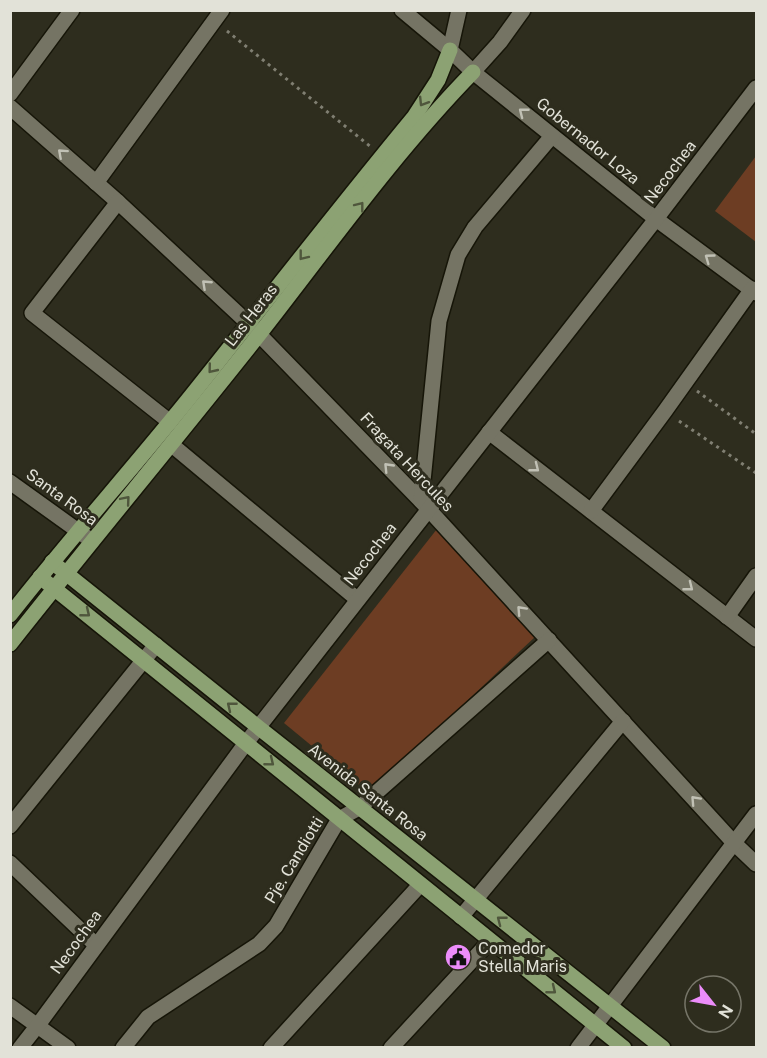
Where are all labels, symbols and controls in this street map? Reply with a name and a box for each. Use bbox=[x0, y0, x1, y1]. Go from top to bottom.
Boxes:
street label: Gobernador Loza bbox=[533, 94, 643, 188]
one-way arrow bbox=[419, 96, 431, 106]
one-way arrow bbox=[518, 109, 529, 120]
street label: Necochea bbox=[640, 137, 700, 207]
one-way arrow bbox=[58, 149, 69, 160]
one-way arrow bbox=[352, 201, 363, 212]
one-way arrow bbox=[300, 249, 311, 260]
one-way arrow bbox=[705, 254, 716, 265]
one-way arrow bbox=[203, 280, 213, 291]
street label: Las Heras bbox=[221, 280, 281, 350]
one-way arrow bbox=[209, 363, 220, 374]
street label: Fragata Hercules bbox=[356, 409, 458, 515]
one-way arrow bbox=[528, 460, 539, 471]
one-way arrow bbox=[384, 463, 395, 473]
street label: Santa Rosa bbox=[23, 465, 101, 529]
one-way arrow bbox=[119, 496, 130, 507]
street label: Necochea bbox=[340, 519, 400, 589]
one-way arrow bbox=[682, 580, 693, 591]
one-way arrow bbox=[79, 606, 90, 617]
one-way arrow bbox=[517, 606, 528, 617]
one-way arrow bbox=[227, 702, 238, 713]
street label: Avenida Santa Rosa bbox=[304, 739, 432, 845]
one-way arrow bbox=[263, 755, 274, 766]
one-way arrow bbox=[691, 796, 702, 807]
street label: Pje. Candiotti bbox=[261, 813, 327, 907]
street label: Necochea bbox=[46, 906, 106, 978]
one-way arrow bbox=[497, 917, 508, 928]
place label: Comedor Stella Maris bbox=[478, 939, 567, 976]
public building icon: Comedor Stella Maris bbox=[443, 942, 473, 972]
north arrow bbox=[683, 974, 743, 1034]
one-way arrow bbox=[545, 983, 556, 994]
text: N bbox=[714, 1001, 737, 1022]

